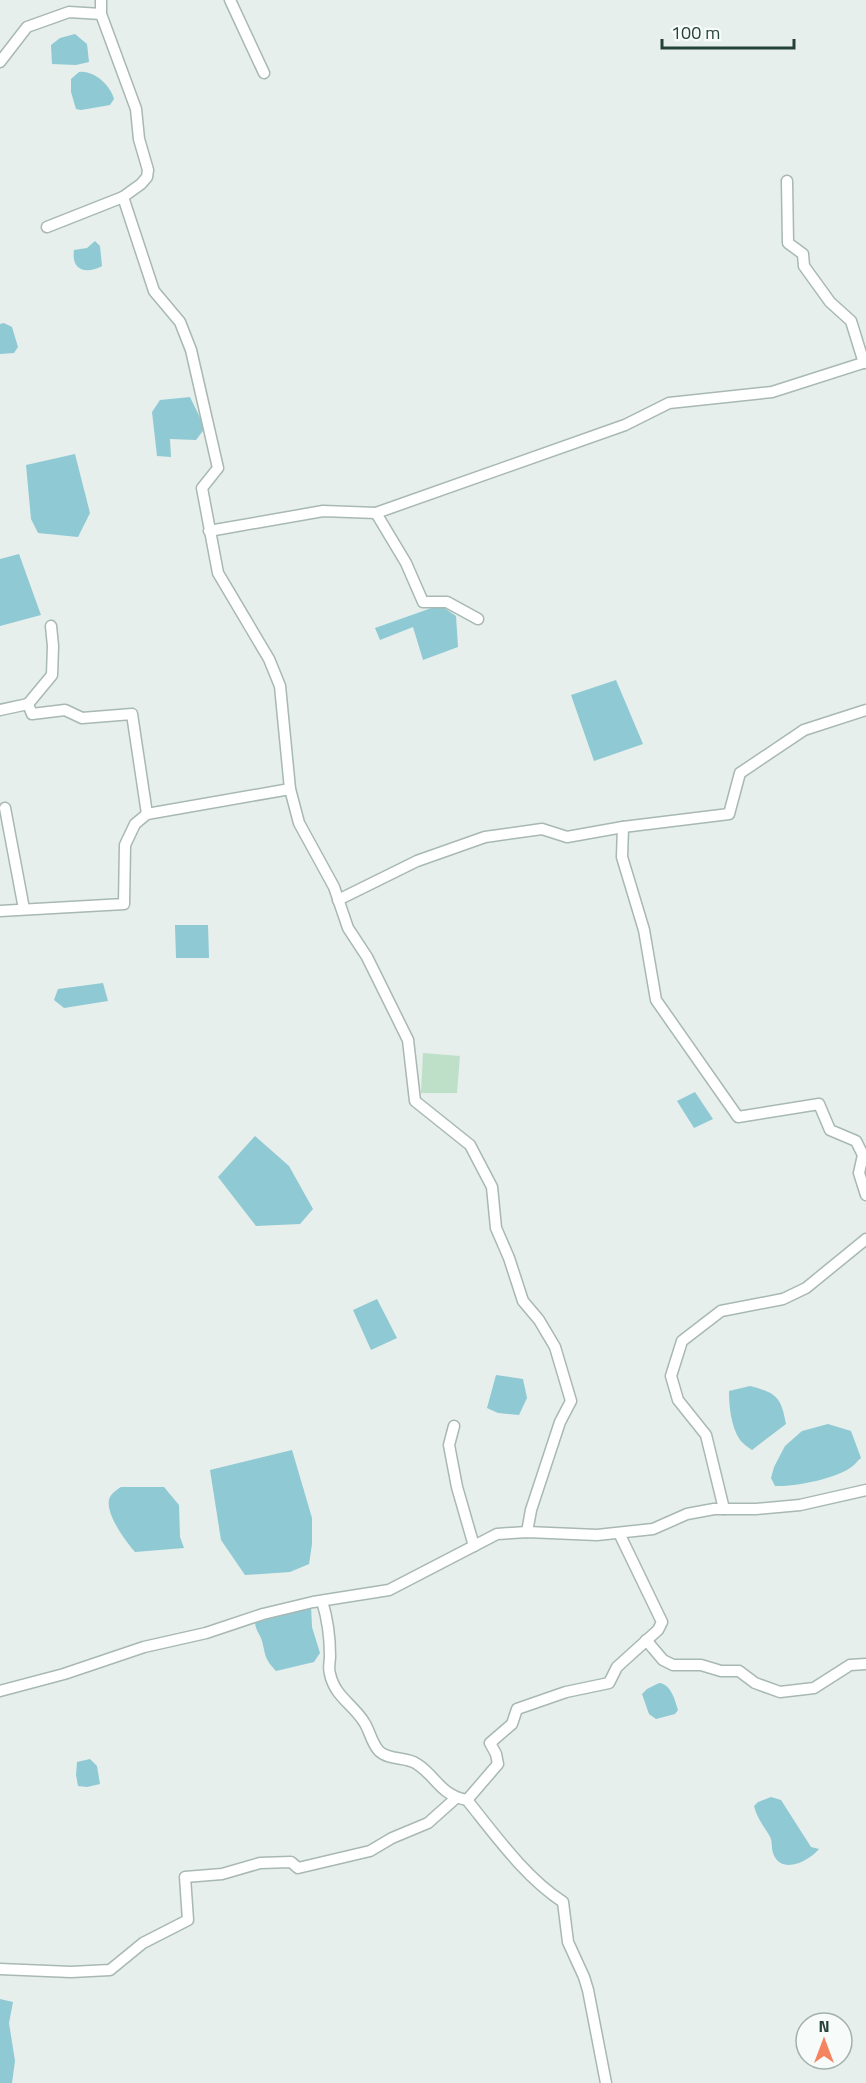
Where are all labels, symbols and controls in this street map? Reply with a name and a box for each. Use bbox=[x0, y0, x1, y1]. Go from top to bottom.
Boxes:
scale bar bbox=[662, 12, 794, 50]
text: 100 m bbox=[671, 19, 720, 46]
north arrow bbox=[794, 2011, 854, 2071]
text: N bbox=[818, 2014, 830, 2038]

